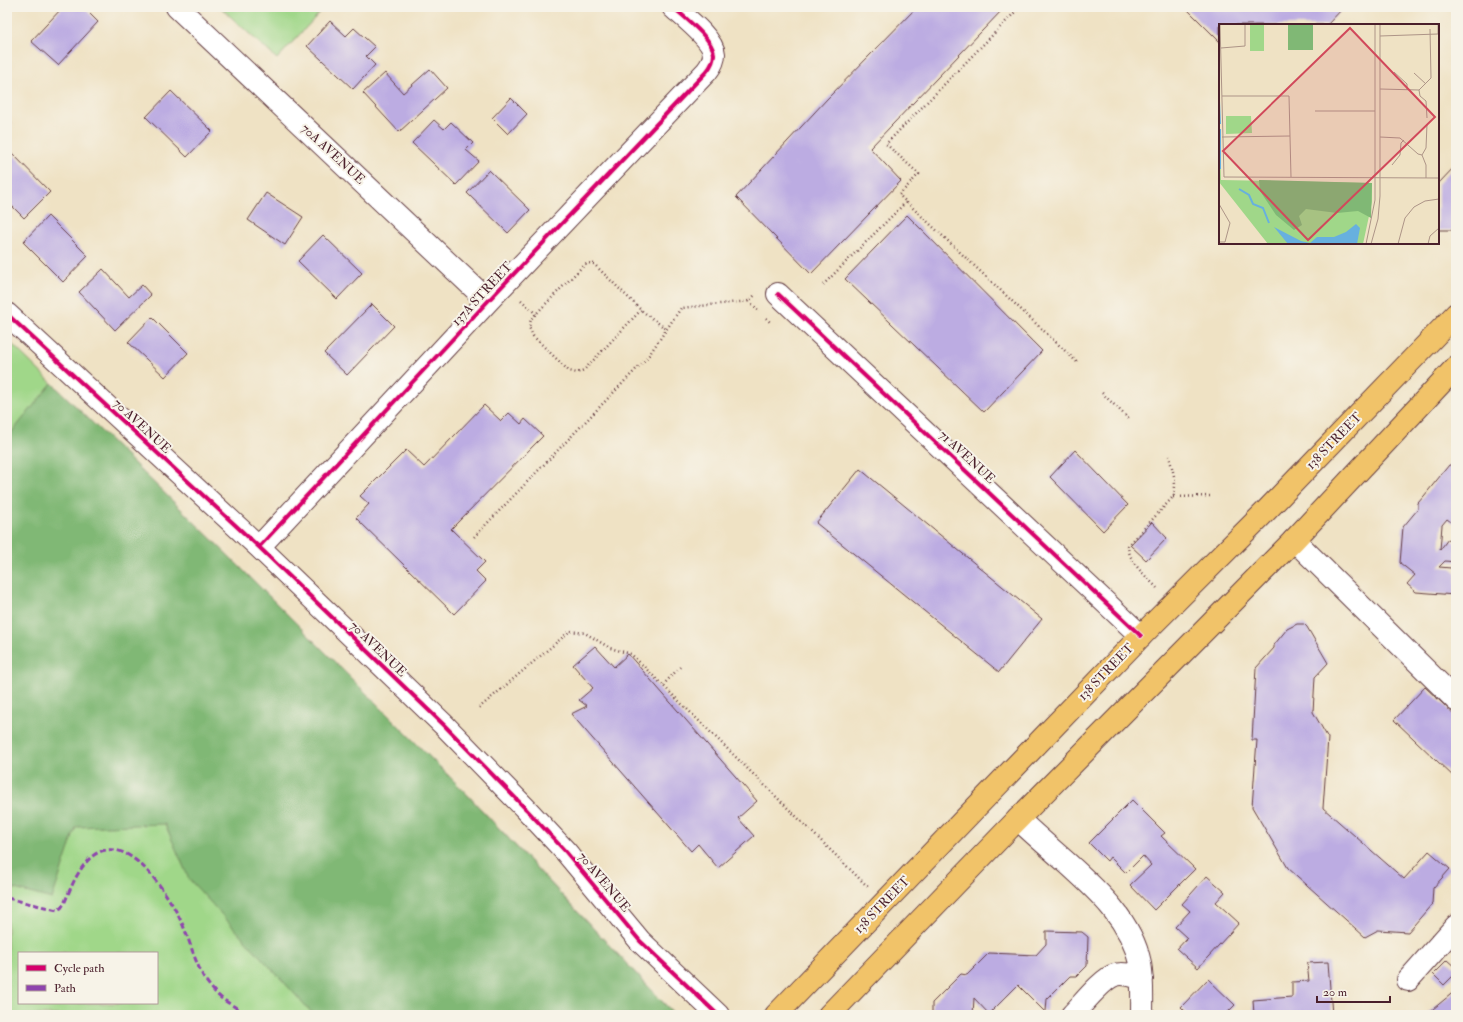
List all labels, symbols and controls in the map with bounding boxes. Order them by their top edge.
inset map [1219,24,1439,244]
street label: 70A AVENUE [298,120,368,188]
street label: 137A STREET [448,259,516,329]
street label: 70 AVENUE [110,395,174,457]
street label: 138 STREET [1303,409,1365,473]
street label: 71 AVENUE [935,427,999,487]
street label: 70 AVENUE [346,618,410,680]
street label: 138 STREET [1075,640,1137,704]
street label: 70 AVENUE [574,849,634,915]
street label: 138 STREET [851,873,913,937]
legend [18,952,158,1004]
text: Cycle path [54,961,105,976]
scale bar [1317,978,1390,1004]
text: Path [54,981,77,996]
text: 20 m [1323,985,1348,1000]

